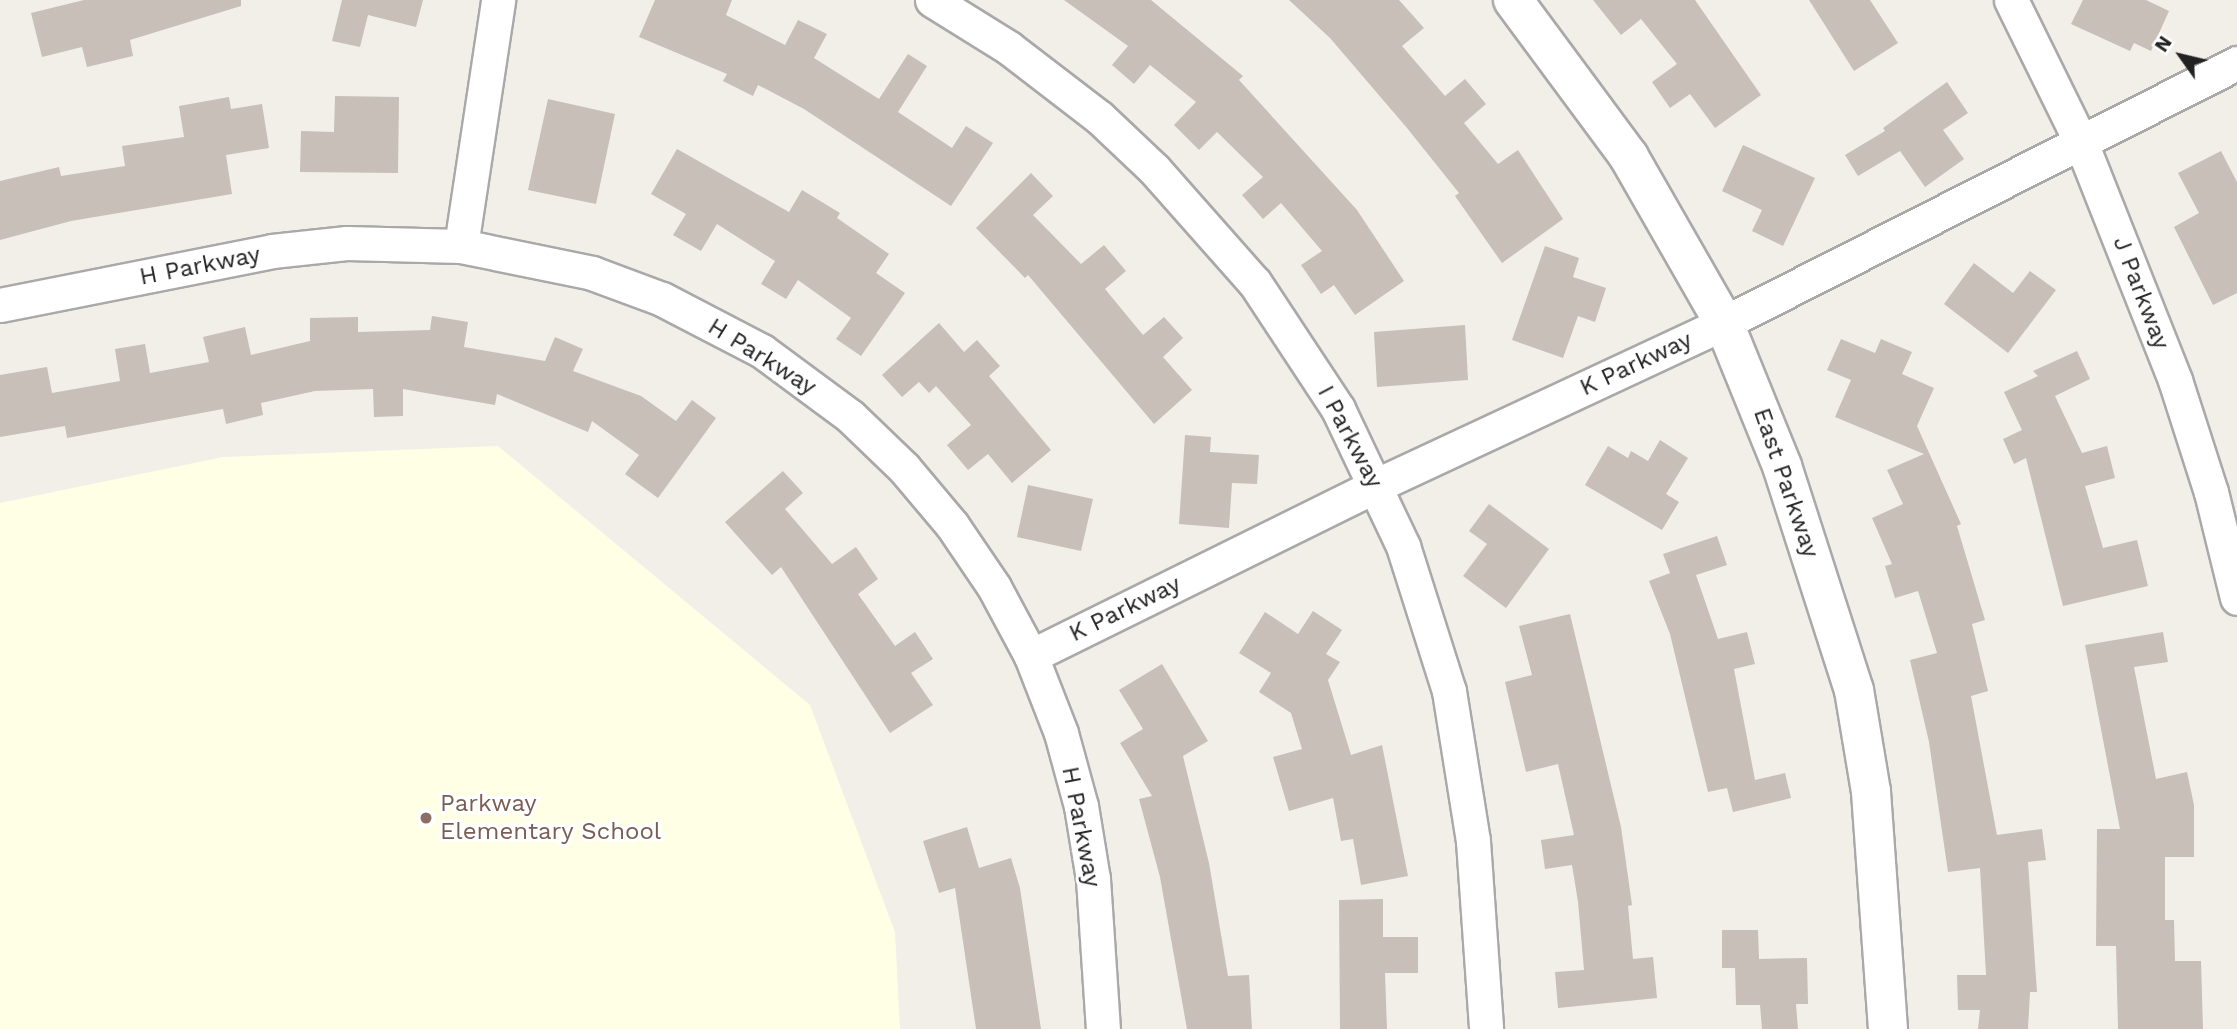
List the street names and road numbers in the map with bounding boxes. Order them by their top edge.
street label: J Parkway [2106,233,2176,353]
street label: H Parkway [137,240,263,292]
street label: H Parkway [702,312,822,402]
street label: K Parkway [1575,325,1697,403]
street label: I Parkway [1311,381,1389,493]
street label: East Parkway [1747,404,1825,562]
street label: K Parkway [1064,570,1186,648]
street label: H Parkway [1055,764,1107,890]

